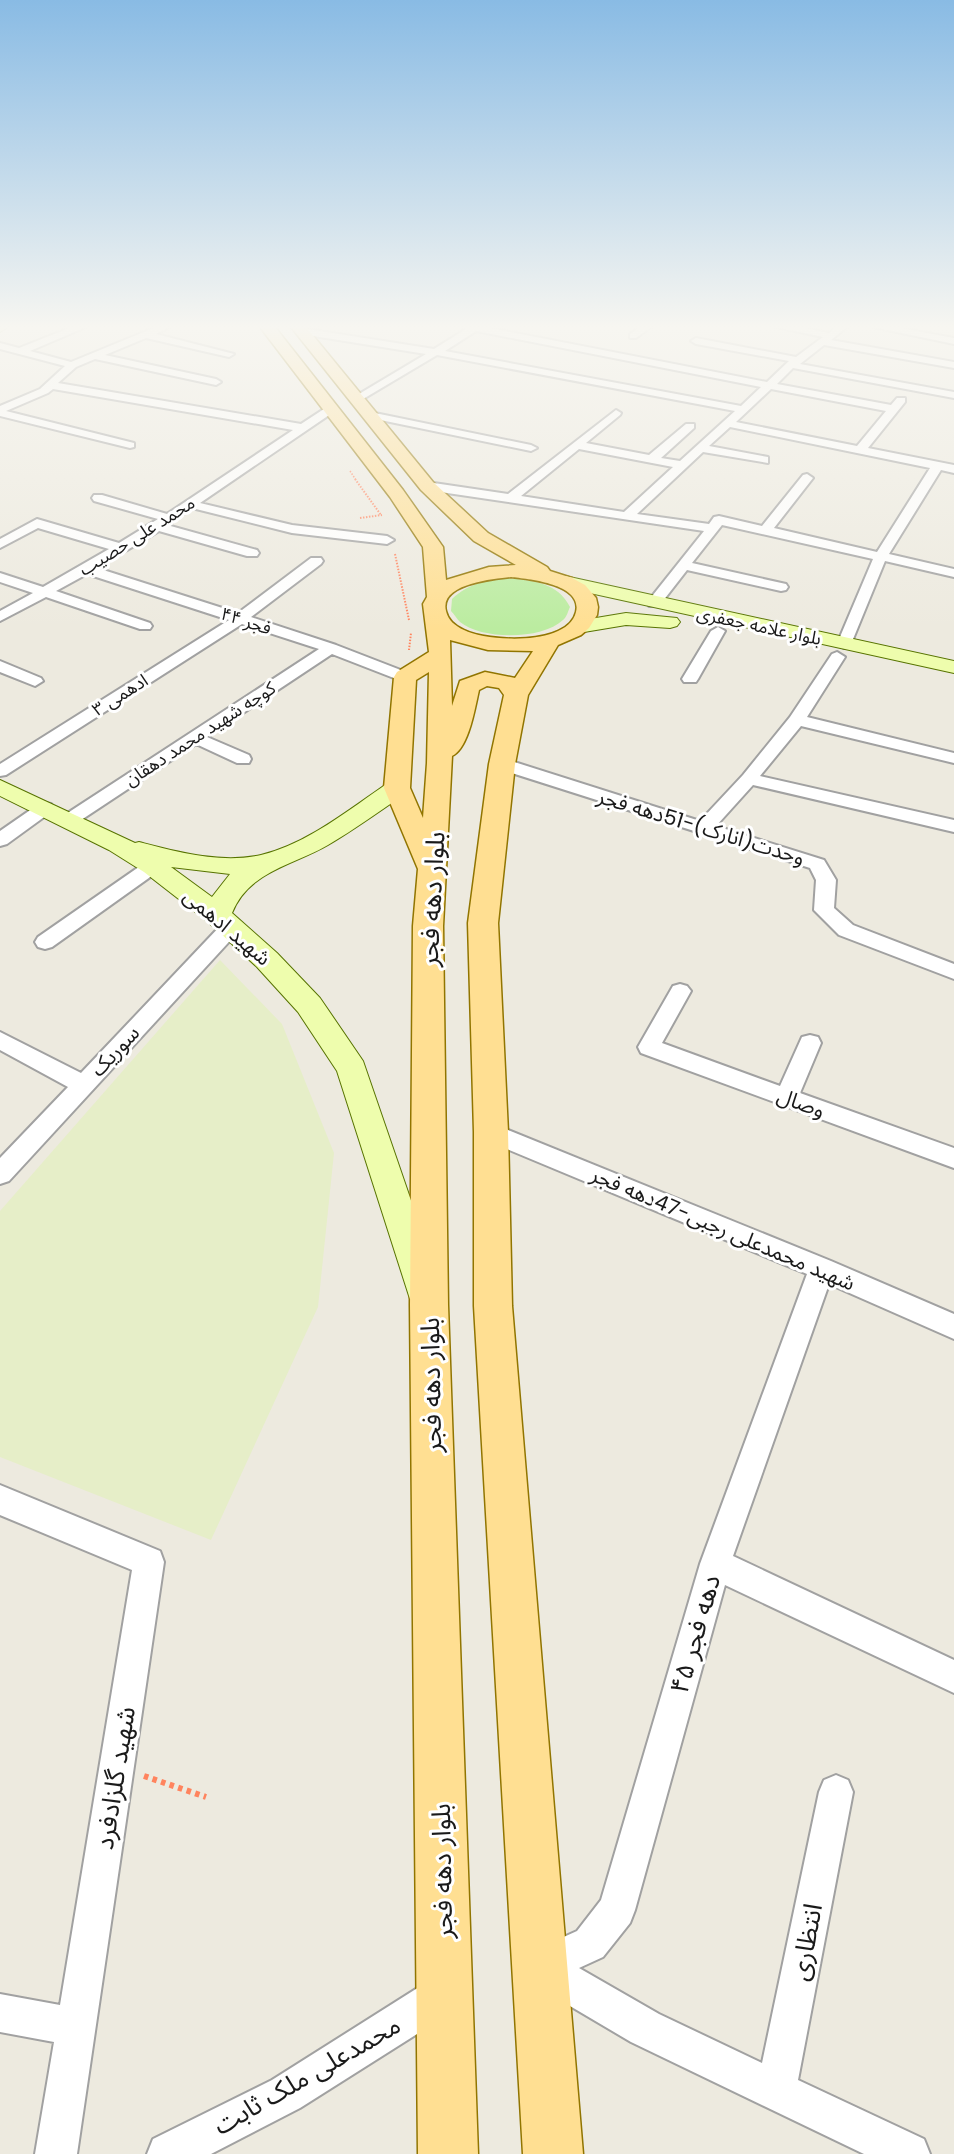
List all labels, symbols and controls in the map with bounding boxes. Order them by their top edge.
street label: محمد علی حصیب [74,490,199,581]
street label: بلوار علامه جعفری [694,600,824,651]
street label: فجر ۴۴ [218,601,275,640]
street label: ادهمی ۳ [87,668,153,722]
street label: کوچه شهید محمد دهقان [119,675,281,792]
street label: وحدت(انارک)-51دهه فجر [593,781,808,872]
street label: بلوار دهه فجر [410,831,454,968]
street label: شهید ادهمی [177,881,277,972]
street label: سوریک [83,1019,146,1083]
street label: وصال [773,1081,829,1125]
street label: شهید محمدعلی رجبی-47دهه فجر [586,1159,860,1297]
street label: بلوار دهه فجر [412,1317,450,1454]
street label: دهه فجر ۴۵ [661,1570,729,1698]
street label: شهید گلزادفرد [86,1704,144,1852]
street label: بلوار دهه فجر [423,1803,461,1940]
street label: انتظاری [781,1900,831,1984]
street label: محمدعلی ملک ثابت [207,2007,407,2143]

